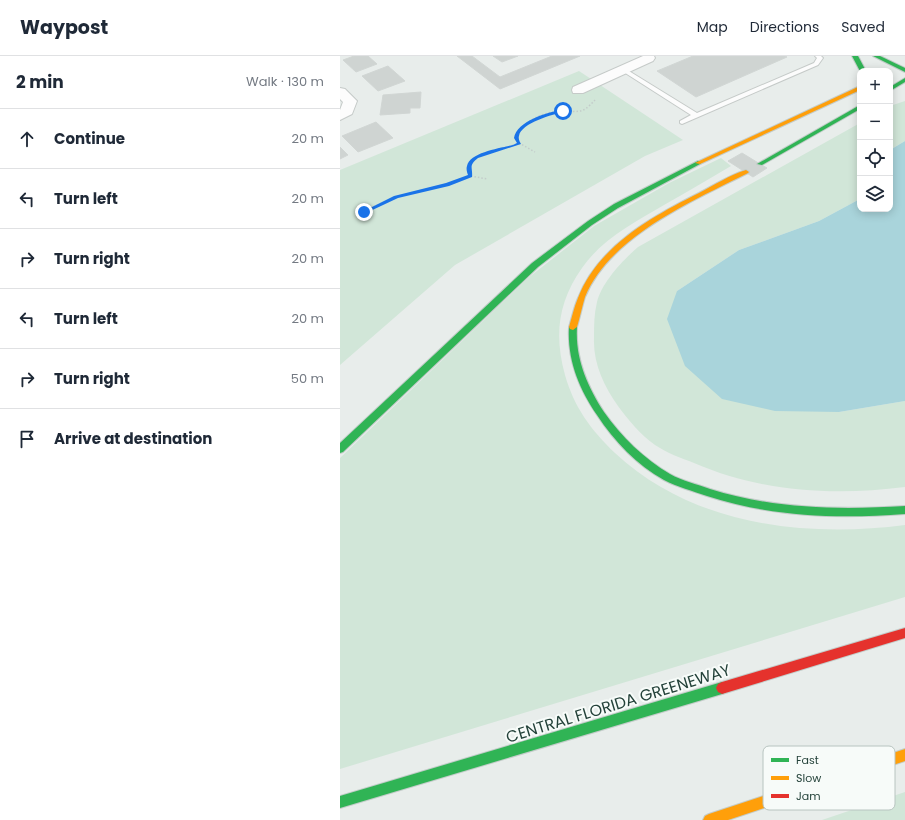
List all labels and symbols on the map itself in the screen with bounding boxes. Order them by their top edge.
route start [554,102,572,120]
route end [355,203,373,221]
street label: CENTRAL FLORIDA GREENEWAY [503,658,734,749]
legend [763,746,895,810]
text: Fast [796,752,819,768]
text: Slow [796,770,821,786]
text: Jam [796,788,821,804]

